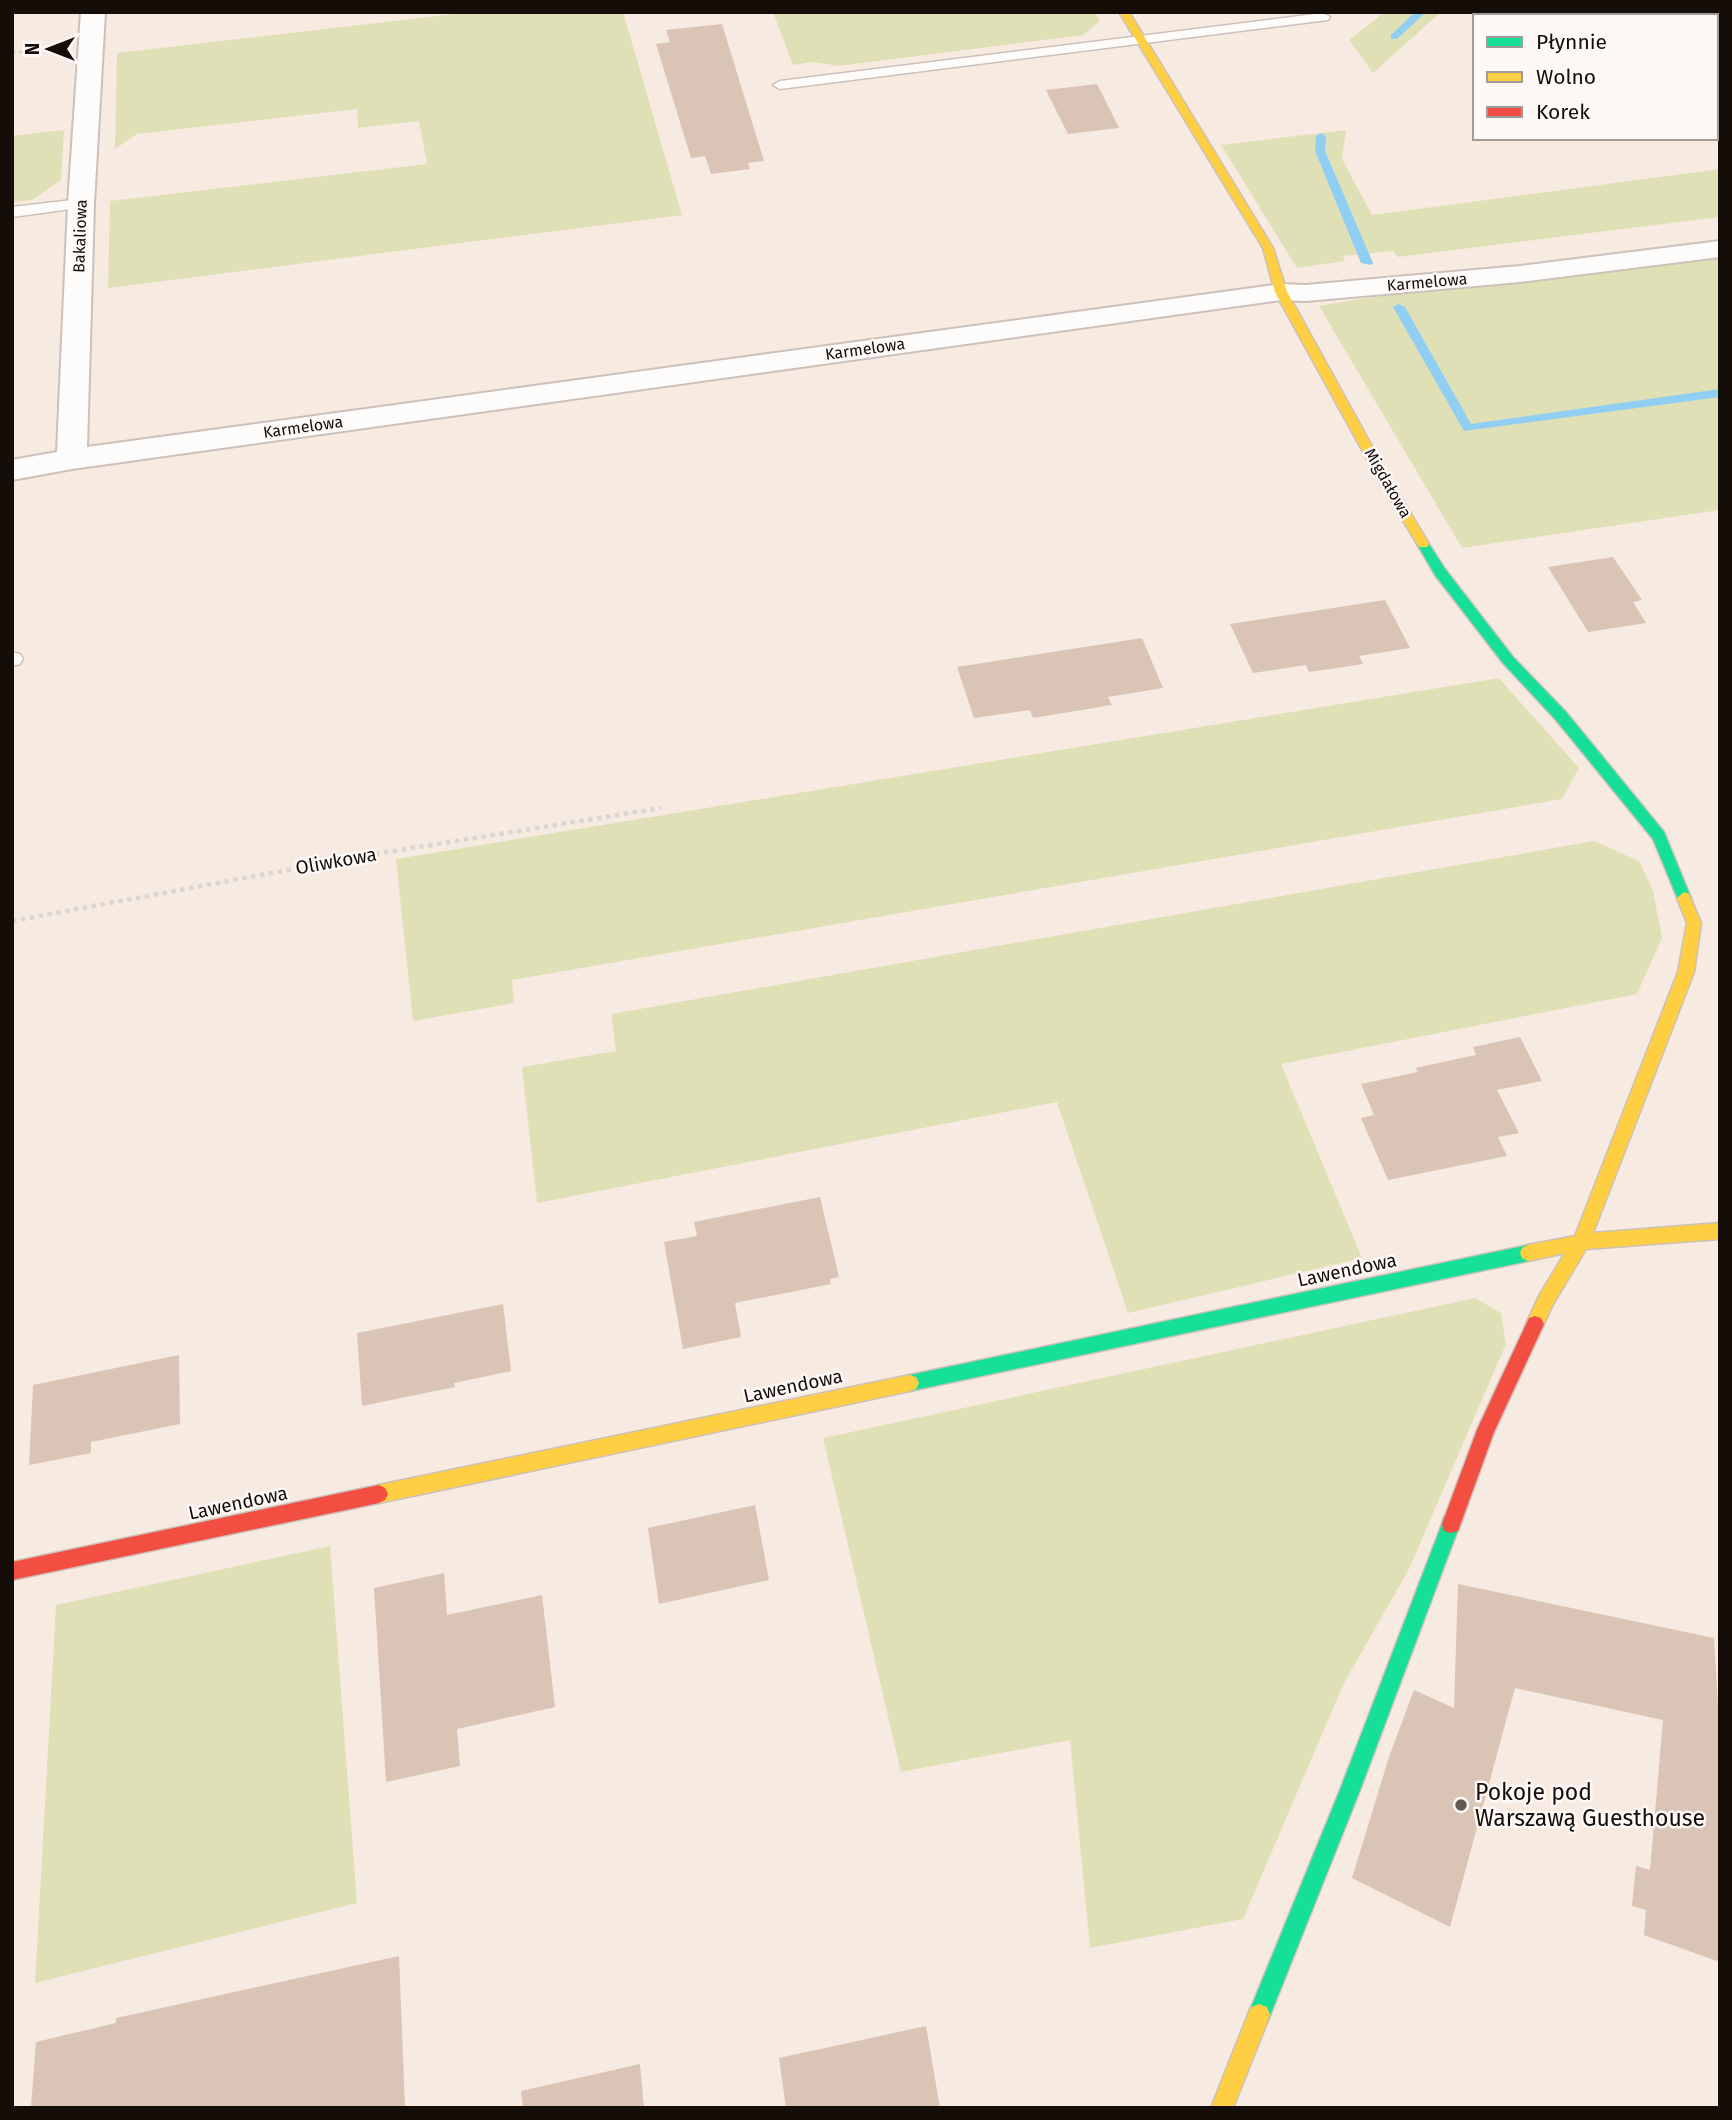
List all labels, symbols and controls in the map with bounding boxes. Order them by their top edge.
north arrow [14,14,84,84]
legend [1473,14,1718,140]
text: Płynnie [1536,29,1607,55]
text: N [21,43,44,55]
text: Wolno [1536,64,1596,90]
text: Korek [1536,99,1590,125]
street label: Bakaliowa [69,199,91,273]
street label: Karmelowa [1386,269,1468,295]
street label: Karmelowa [824,334,906,364]
street label: Karmelowa [262,412,344,442]
street label: Migdałowa [1360,445,1416,521]
street label: Oliwkowa [294,843,378,879]
street label: Lawendowa [1295,1248,1399,1292]
street label: Lawendowa [741,1364,845,1408]
street label: Lawendowa [186,1481,290,1525]
place label: Pokoje pod Warszawą Guesthouse [1475,1778,1705,1832]
marker: Pokoje pod Warszawą Guesthouse [1453,1797,1469,1813]

